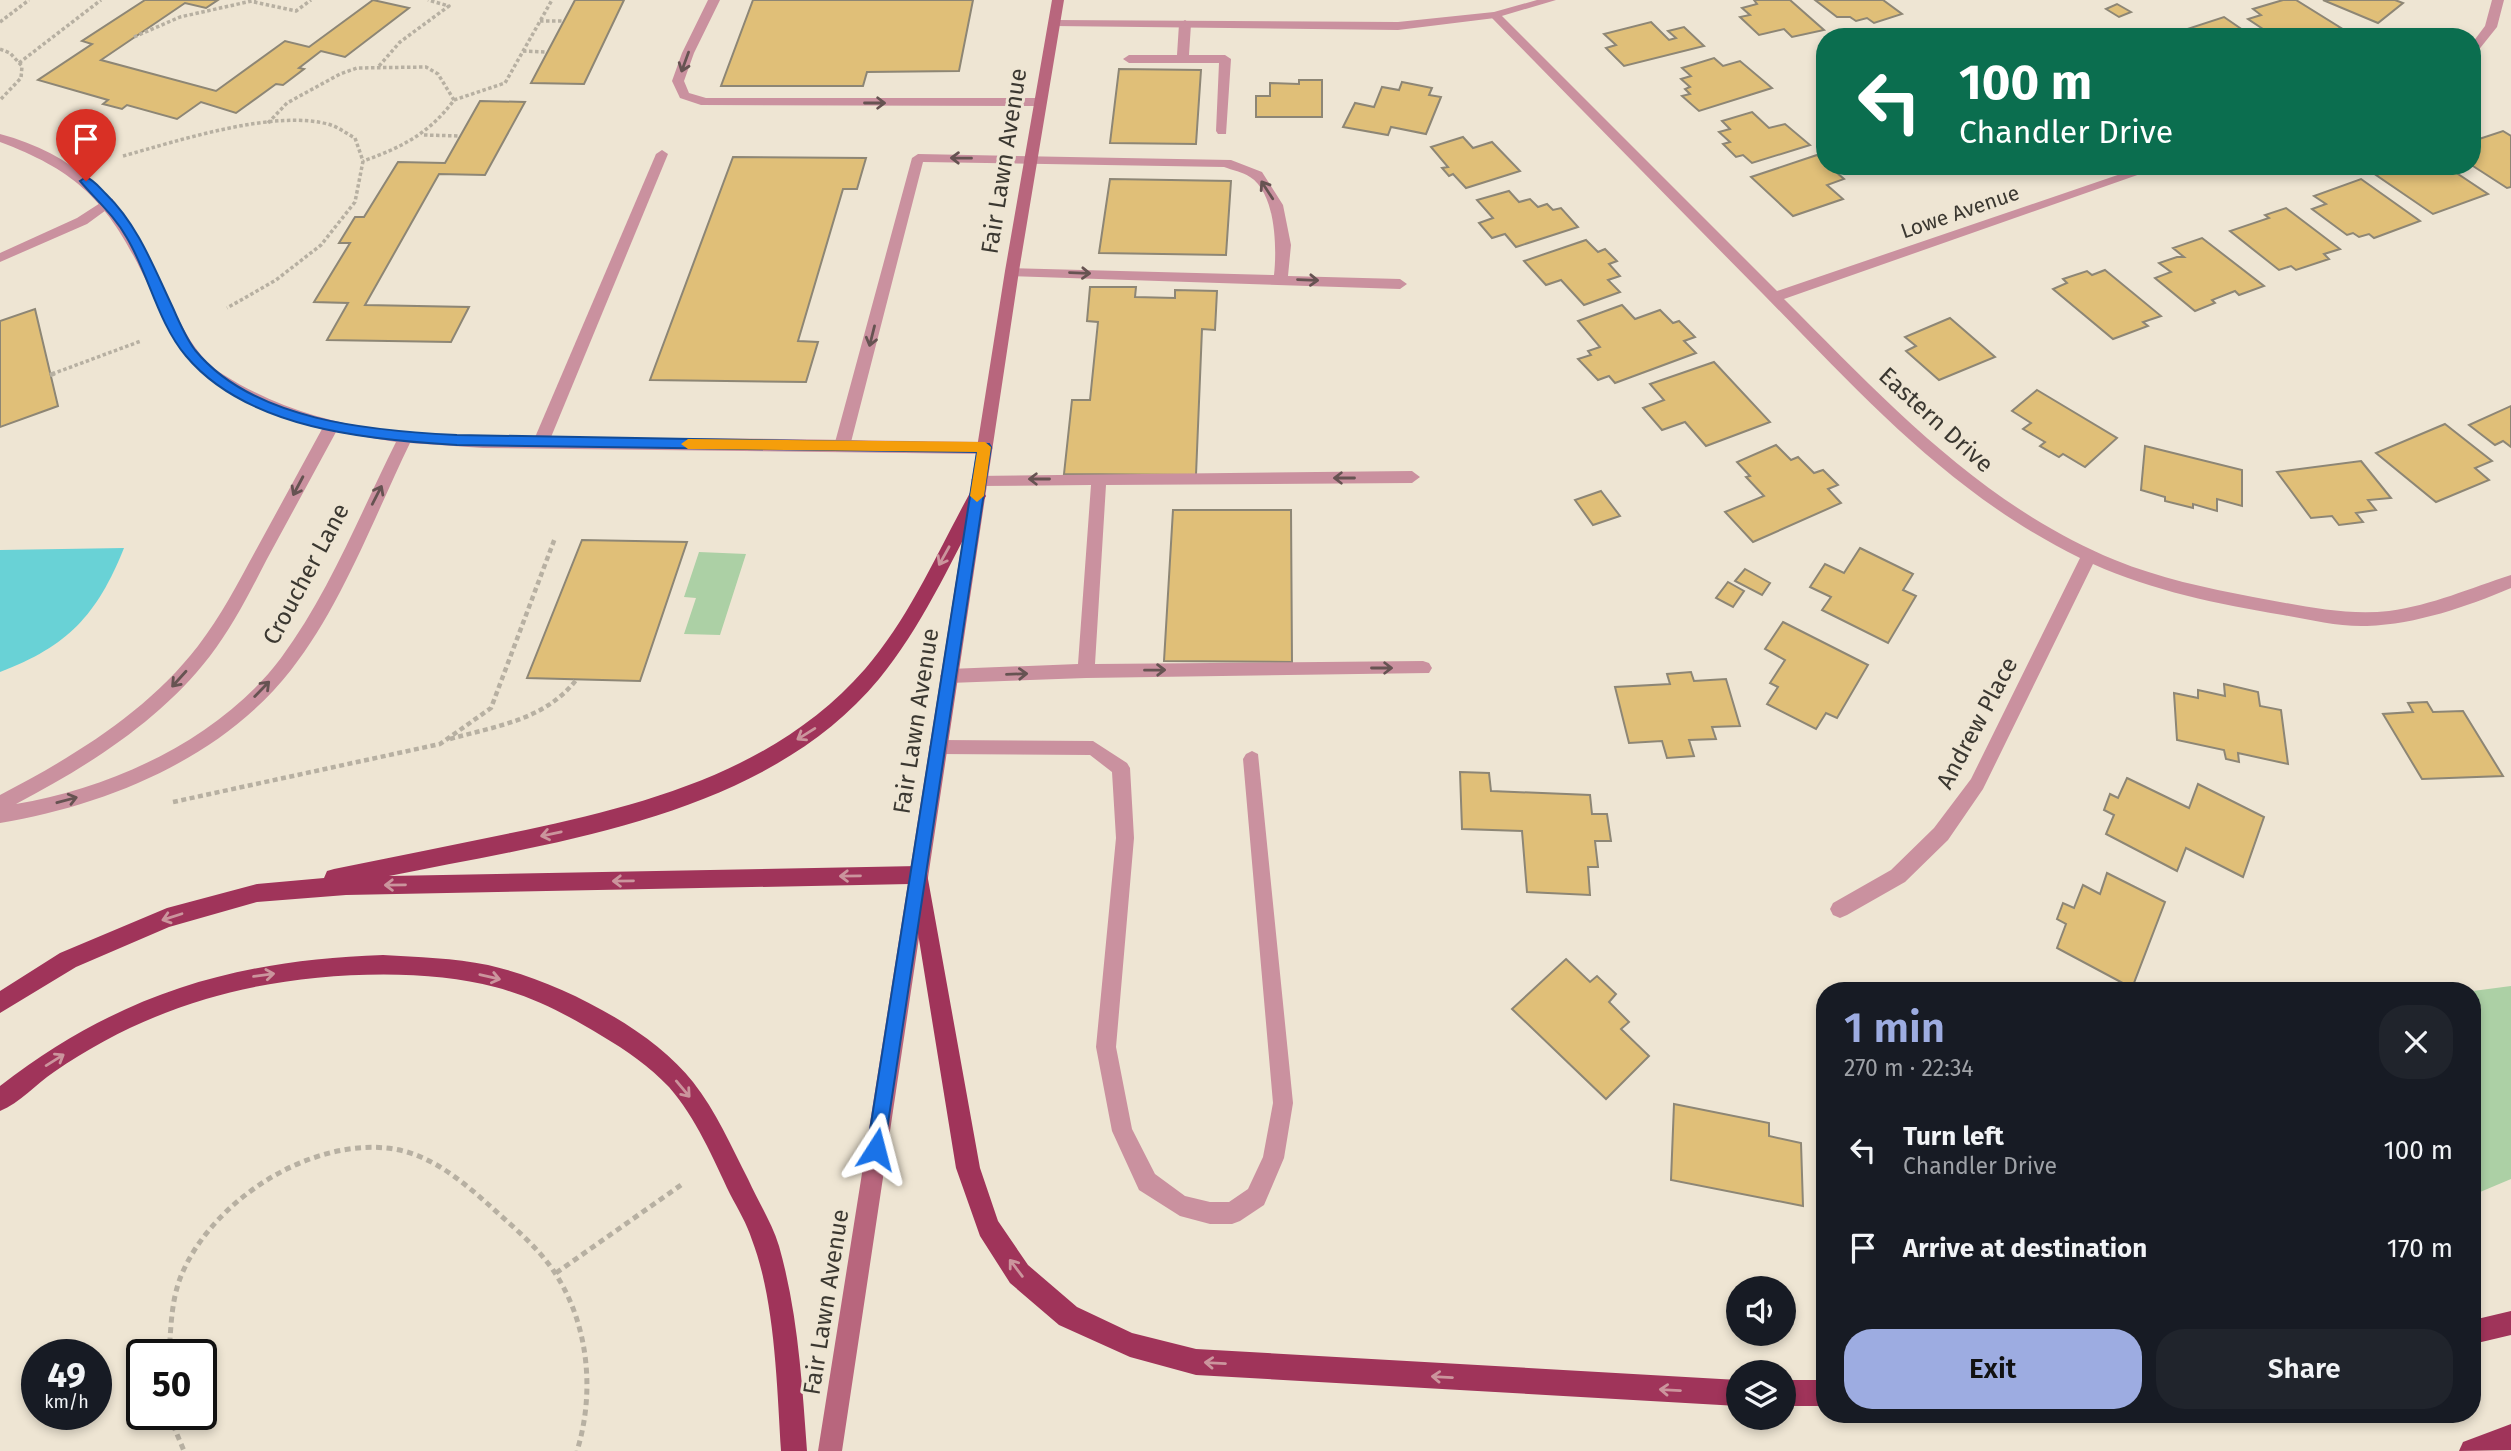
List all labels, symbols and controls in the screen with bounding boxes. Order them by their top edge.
one-way arrow [677,50,690,72]
text: 100 m [1959,53,2092,112]
icon: left [1844,56,1935,147]
street label: Fair Lawn Avenue [975,66,1033,256]
one-way arrow [863,96,886,110]
pin [56,109,116,181]
text: Chandler Drive [1959,113,2173,151]
icon: arrive [67,120,105,158]
one-way arrow [950,152,973,165]
one-way arrow [1259,180,1273,200]
street label: Lowe Avenue [1897,180,2023,244]
one-way arrow [1068,267,1091,280]
one-way arrow [1296,273,1319,286]
one-way arrow [865,324,878,347]
street label: Eastern Drive [1873,361,1999,479]
one-way arrow [1333,471,1356,485]
one-way arrow [1028,473,1051,486]
one-way arrow [291,476,305,496]
one-way arrow [370,485,384,506]
street label: Croucher Lane [257,499,355,649]
one-way arrow [937,545,950,566]
street label: Fair Lawn Avenue [887,626,945,816]
street label: Andrew Place [1931,652,2023,794]
one-way arrow [1370,661,1393,675]
one-way arrow [1143,663,1166,677]
one-way arrow [1005,667,1028,680]
one-way arrow [171,670,187,688]
one-way arrow [253,681,270,698]
one-way arrow [796,727,816,741]
one-way arrow [55,793,77,806]
one-way arrow [540,827,563,841]
one-way arrow [839,869,862,883]
one-way arrow [612,874,635,887]
one-way arrow [384,879,407,892]
one-way arrow [161,912,183,924]
one-way arrow [252,968,275,981]
one-way arrow [478,970,501,984]
text: 1 min [1844,1003,1945,1053]
button: close [2379,1005,2453,1079]
one-way arrow [45,1053,65,1067]
text: 270 m · 22:34 [1844,1054,1974,1082]
one-way arrow [675,1080,691,1098]
position arrow [839,1112,913,1186]
text: Turn left [1903,1121,2004,1152]
icon: left [1844,1131,1882,1169]
text: 100 m [2384,1135,2453,1166]
text: Chandler Drive [1903,1152,2057,1180]
street label: Fair Lawn Avenue [797,1207,855,1397]
icon: arrive [1844,1229,1882,1267]
text: Arrive at destination [1903,1233,2147,1264]
text: 170 m [2387,1233,2453,1264]
one-way arrow [1009,1258,1024,1277]
map controls [1726,1276,1796,1430]
button: sound [1726,1276,1796,1346]
button: Exit [1844,1329,2142,1409]
button: Share [2156,1329,2453,1409]
speed limit sign: 50 [126,1339,217,1430]
text: 49 [47,1354,86,1396]
one-way arrow [1204,1357,1227,1370]
button: layers [1726,1360,1796,1430]
one-way arrow [1431,1371,1454,1384]
one-way arrow [1659,1383,1681,1396]
text: km/h [44,1391,89,1413]

